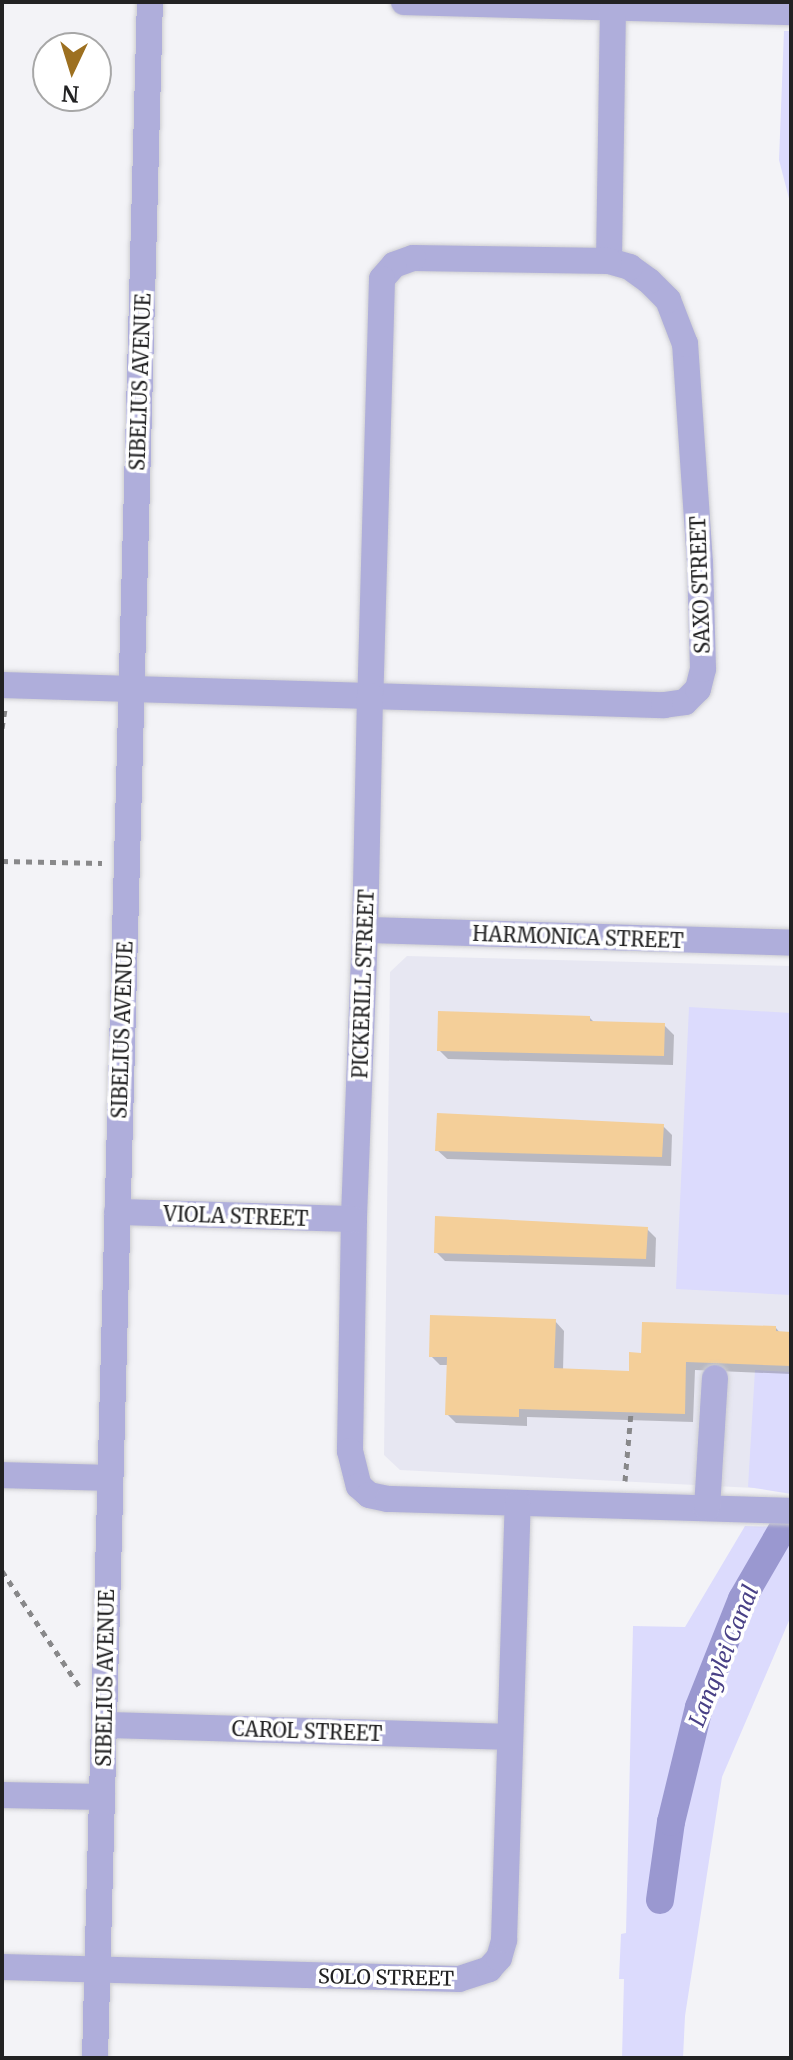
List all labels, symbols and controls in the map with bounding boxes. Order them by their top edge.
north arrow [32,32,112,112]
text: N [61,79,80,109]
street label: SIBELIUS AVENUE [125,293,155,471]
street label: SAXO STREET [686,516,714,654]
street label: PICKERILL STREET [348,889,378,1079]
street label: HARMONICA STREET [472,921,684,953]
street label: SIBELIUS AVENUE [107,941,137,1119]
street label: VIOLA STREET [163,1201,309,1231]
water label: Langvlei Canal [684,1581,764,1731]
street label: SIBELIUS AVENUE [91,1589,119,1767]
street label: CAROL STREET [231,1716,383,1746]
street label: SOLO STREET [318,1964,454,1990]

